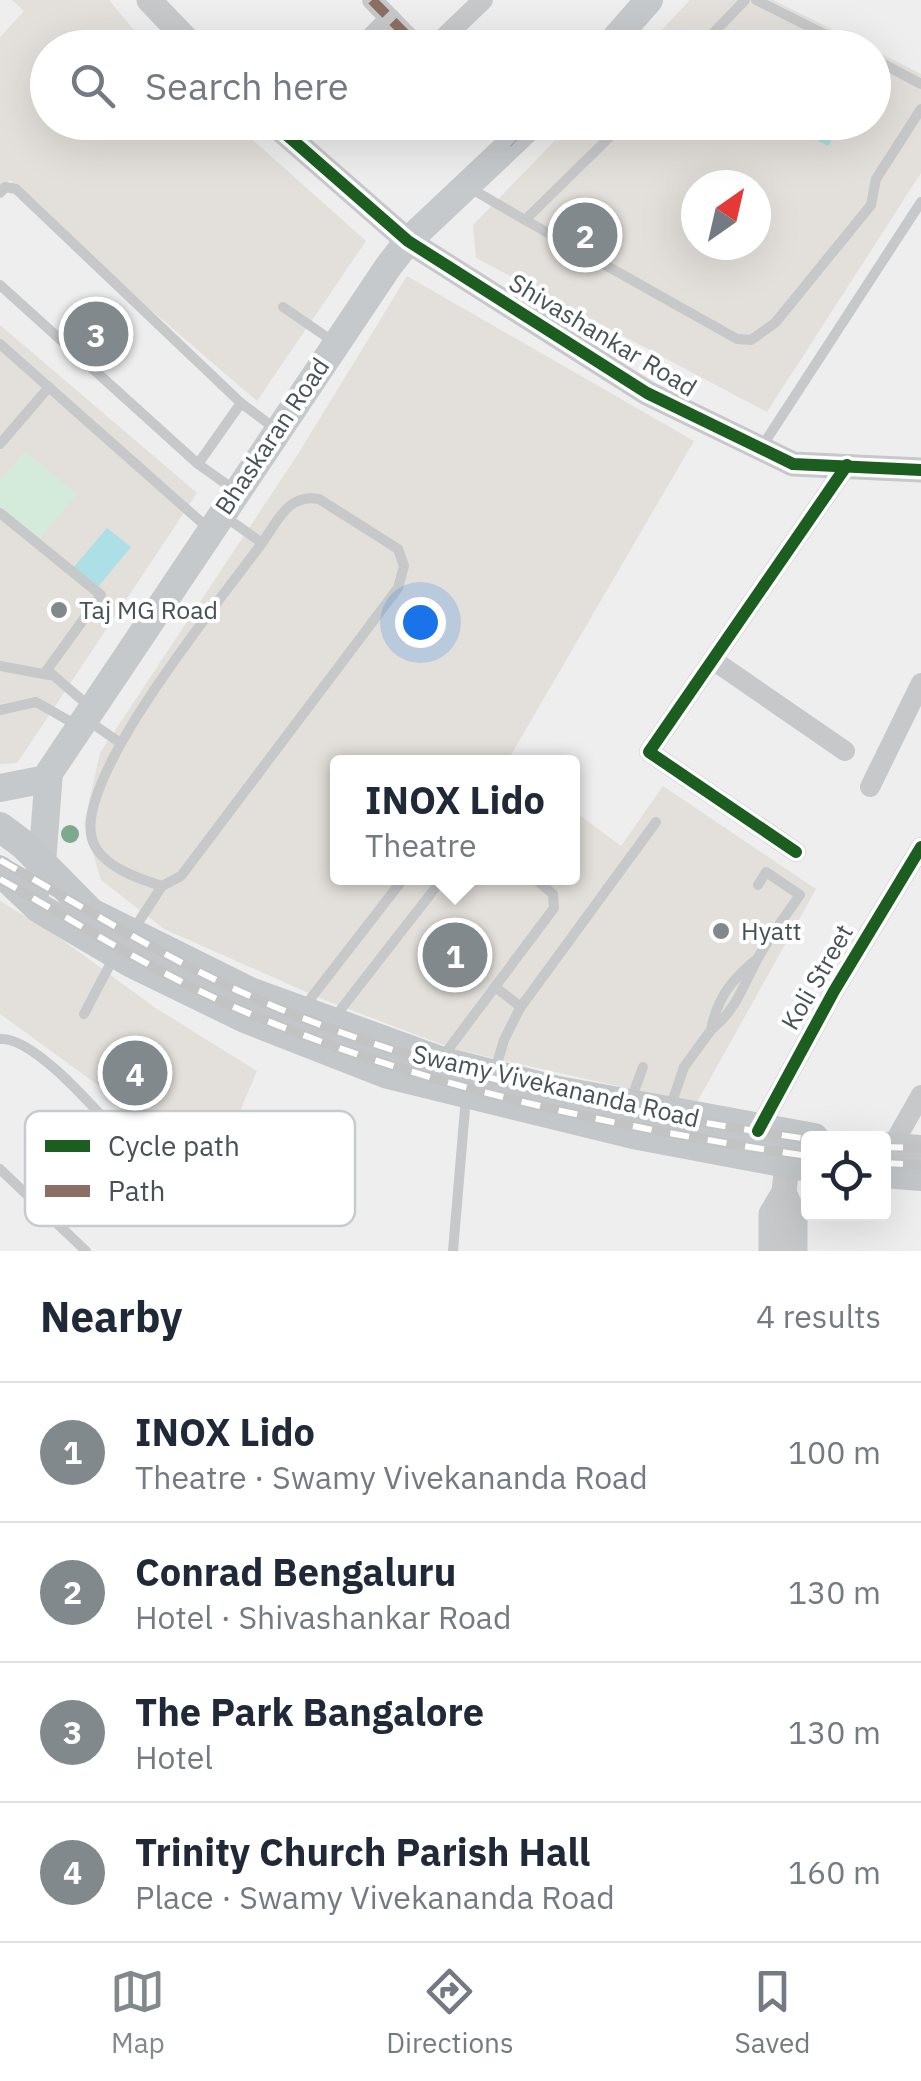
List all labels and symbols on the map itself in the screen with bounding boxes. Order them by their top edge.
north arrow [681,170,771,260]
pin: 2 [552,198,618,272]
street label: Shivashankar Road [503,266,703,404]
pin: 3 [64,296,128,372]
street label: Bhaskaran Road [207,351,336,521]
place label: Taj MG Road [79,593,218,626]
your location [395,597,446,648]
marker: Taj MG Road [48,599,70,621]
place label: Hyatt [741,914,801,947]
pin: 1 [422,918,488,992]
street label: Koli Street [773,918,860,1036]
marker: Hyatt [710,920,732,942]
pin: 4 [102,1036,168,1110]
street label: Swamy Vivekananda Road [409,1036,703,1135]
legend [25,1111,355,1226]
text: Cycle path [108,1127,240,1164]
text: Path [108,1172,165,1209]

